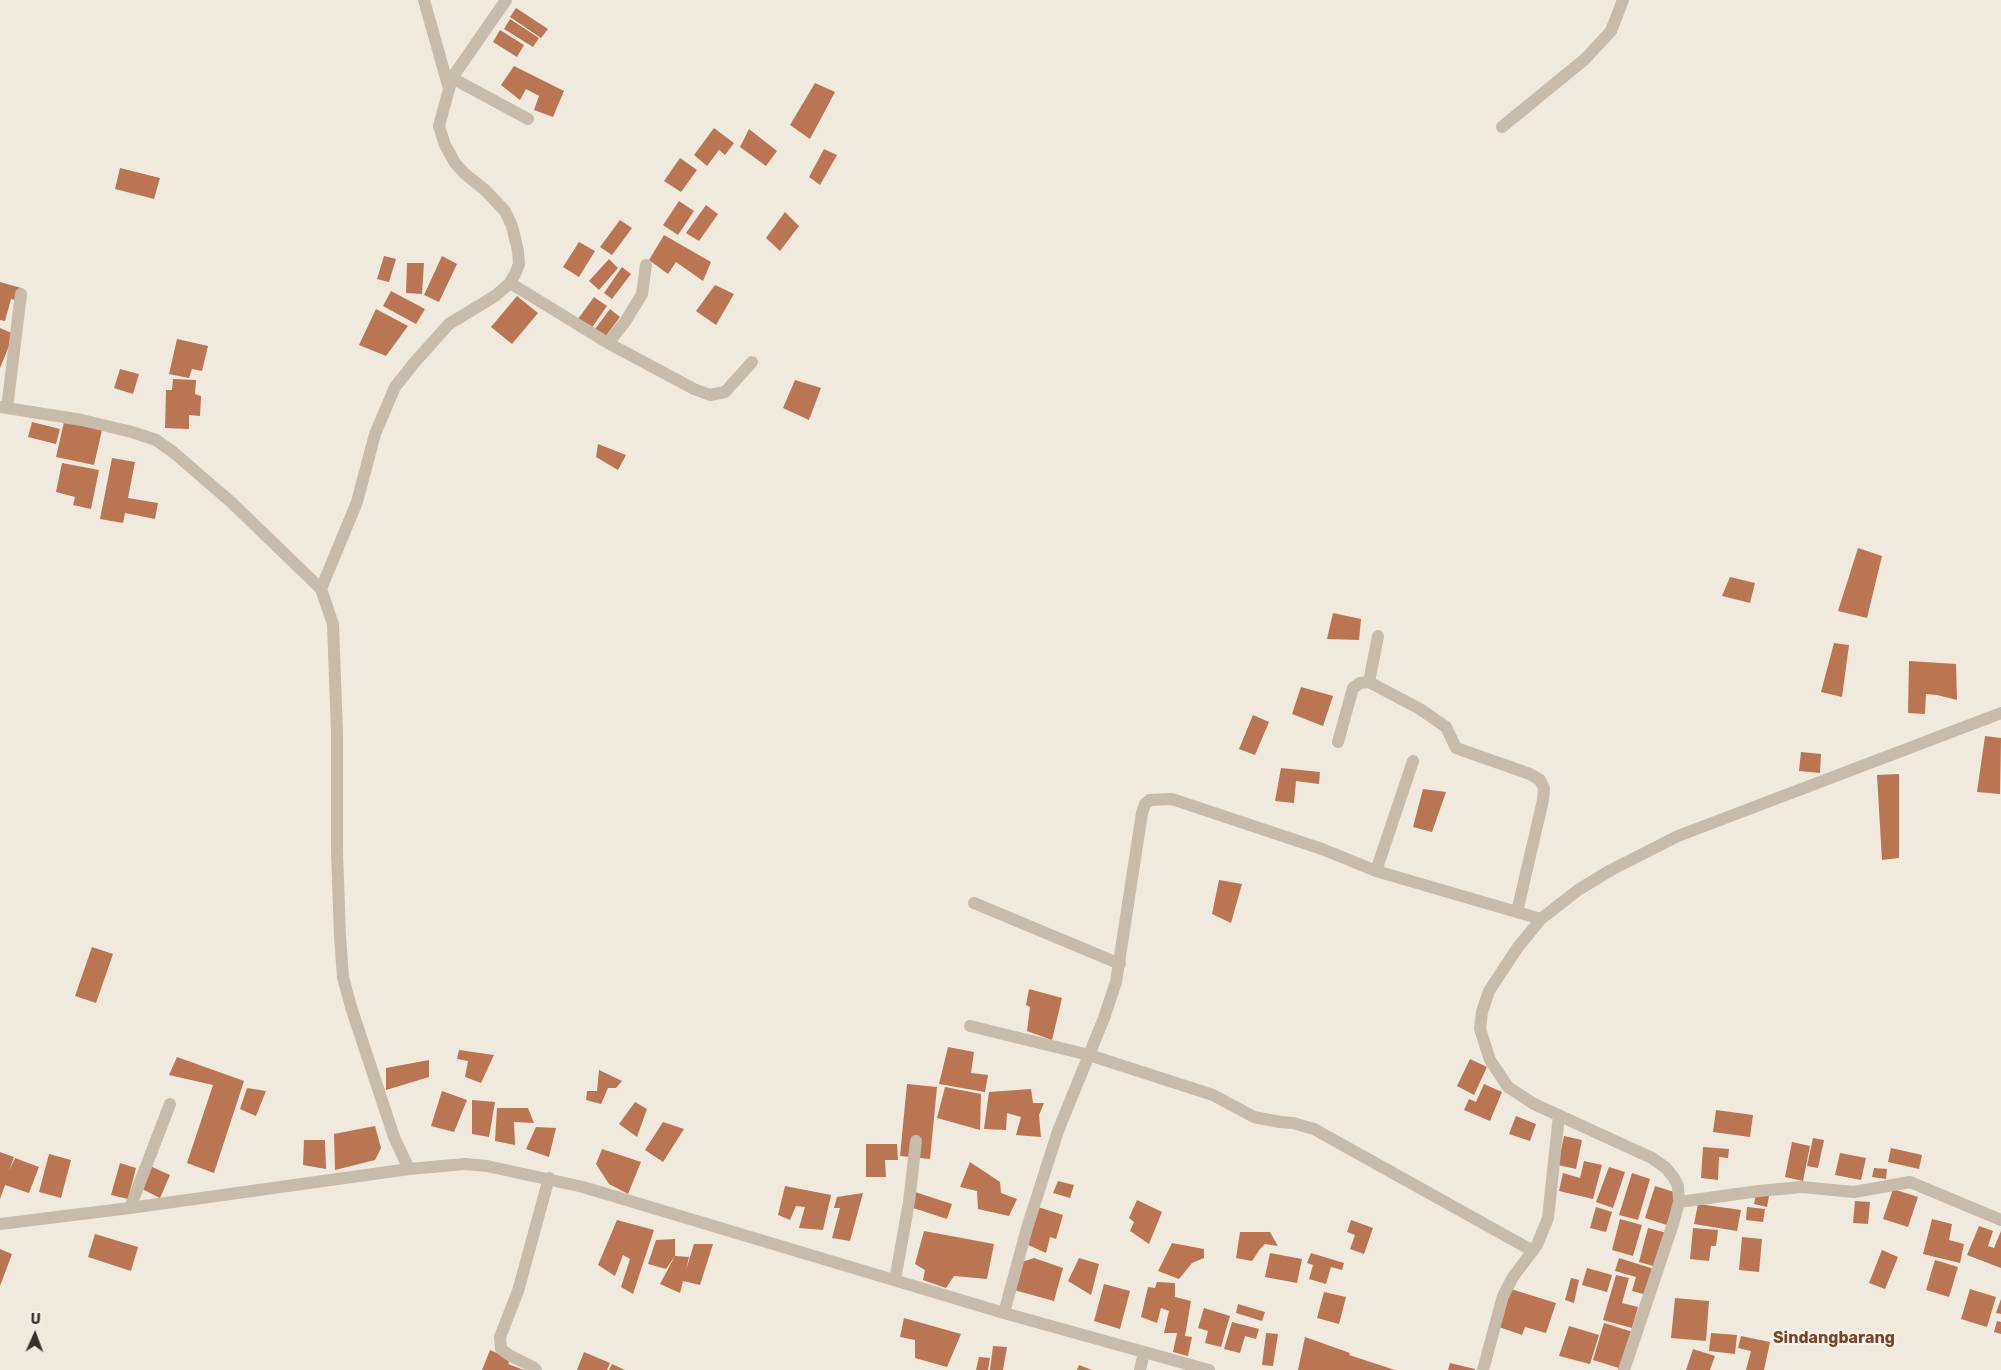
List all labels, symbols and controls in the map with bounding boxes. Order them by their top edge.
north arrow [10,1310,60,1360]
text: U [30,1311,41,1328]
district label: Sindangbarang [1773,1328,1895,1348]

